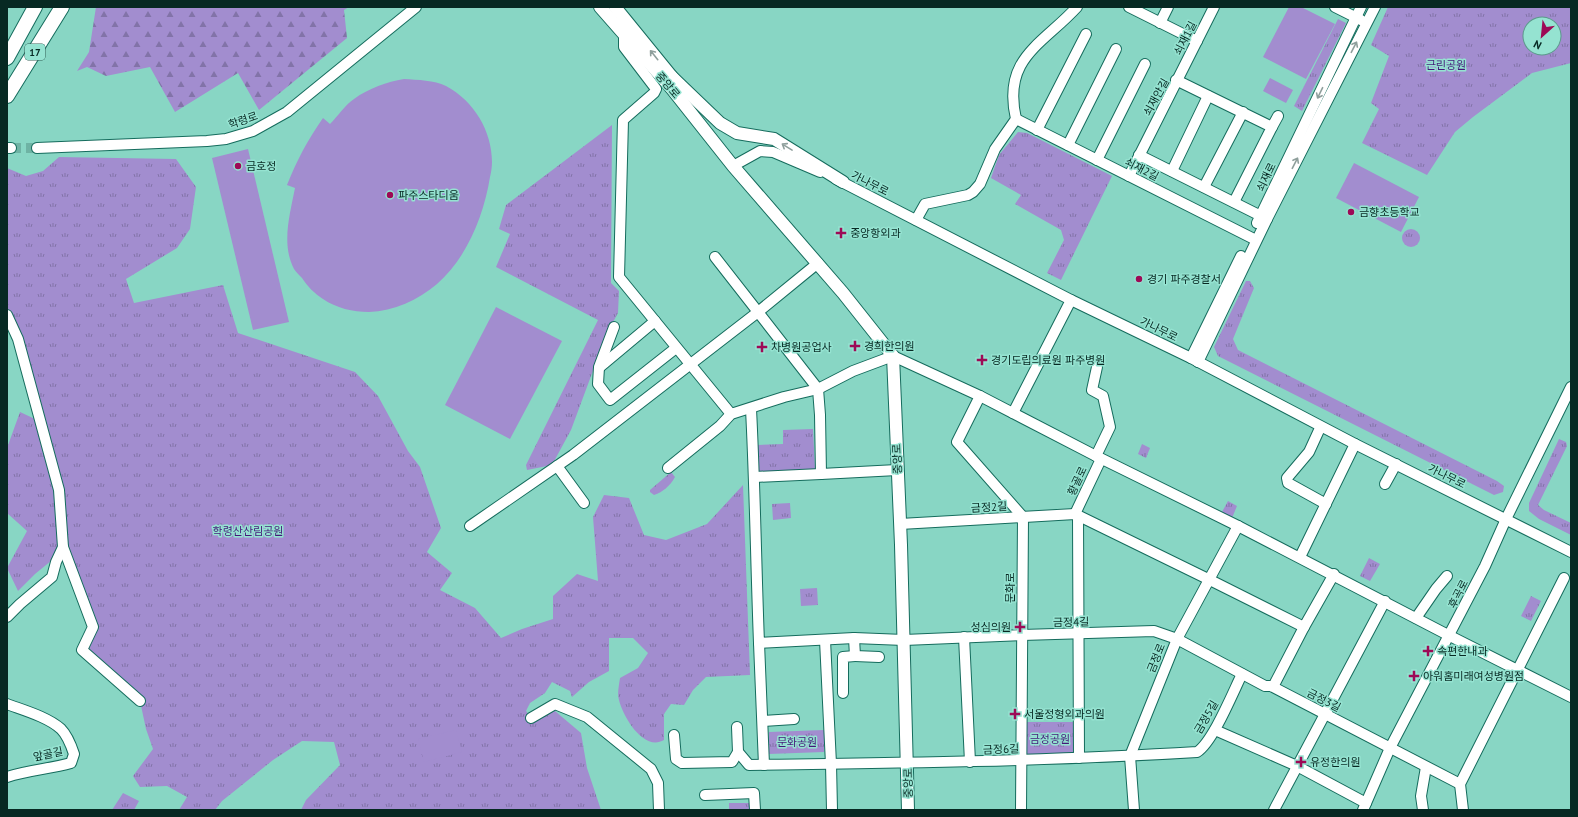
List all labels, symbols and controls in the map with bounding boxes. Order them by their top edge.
north arrow [1522,16,1562,56]
street label: 쇠재1길 [1171,19,1199,57]
text: N [1531,37,1544,53]
one-way arrow [1351,42,1359,54]
road number: 17 [25,44,45,60]
one-way arrow [650,50,659,61]
park label: 근린공원 [1426,58,1466,72]
street label: 중앙로 [653,69,683,101]
street label: 쇠재안길 [1140,76,1172,118]
one-way arrow [1316,86,1323,98]
street label: 학령로 [226,108,260,132]
one-way arrow [781,142,793,150]
street label: 쇠재2길 [1123,155,1161,183]
one-way arrow [1292,157,1299,169]
place label: 금호정 [246,159,276,173]
street label: 쇠재로 [1253,160,1279,194]
marker: 금호정 [233,161,243,171]
street label: 가나무로 [849,168,891,198]
place label: 파주스타디움 [398,188,459,202]
marker: 파주스타디움 [385,190,395,200]
place label: 금향초등학교 [1359,205,1420,219]
marker: 금향초등학교 [1346,207,1356,217]
place label: 중앙항외과 [850,226,901,240]
marker: 중앙항외과 [835,227,847,239]
place label: 경기 파주경찰서 [1147,272,1221,286]
marker: 경기 파주경찰서 [1134,274,1144,284]
street label: 가나무로 [1138,314,1180,344]
place label: 경희한의원 [864,339,915,353]
place label: 차병원공업사 [771,340,832,354]
marker: 경희한의원 [849,340,861,352]
marker: 차병원공업사 [756,341,768,353]
place label: 경기도립의료원 파주병원 [991,353,1105,367]
marker: 경기도립의료원 파주병원 [976,354,988,366]
street label: 중앙로 [889,444,905,474]
street label: 가나무로 [1426,461,1468,491]
street label: 황골로 [1064,464,1090,498]
street label: 금정2길 [970,499,1008,515]
park label: 학령산산림공원 [213,524,283,538]
street label: 문화로 [1003,573,1017,603]
street label: 후곡로 [1445,577,1471,611]
street label: 금정4길 [1053,615,1089,629]
place label: 성심의원 [971,620,1011,634]
marker: 성심의원 [1014,621,1026,633]
street label: 금정로 [1144,641,1168,675]
place label: 속편한내과 [1437,644,1488,658]
marker: 속편한내과 [1422,645,1434,657]
place label: 아워홈미래여성병원점 [1423,669,1524,683]
marker: 아워홈미래여성병원점 [1408,670,1420,682]
street label: 금정3길 [1305,686,1343,714]
street label: 금정5길 [1191,698,1221,736]
place label: 서울정형외과의원 [1024,707,1105,721]
marker: 서울정형외과의원 [1009,708,1021,720]
park label: 금정공원 [1030,732,1070,746]
park label: 문화공원 [777,735,817,749]
street label: 금정6길 [983,741,1019,757]
street label: 앞골길 [32,744,64,764]
place label: 유정한의원 [1310,755,1361,769]
marker: 유정한의원 [1295,756,1307,768]
street label: 중앙로 [901,768,915,798]

